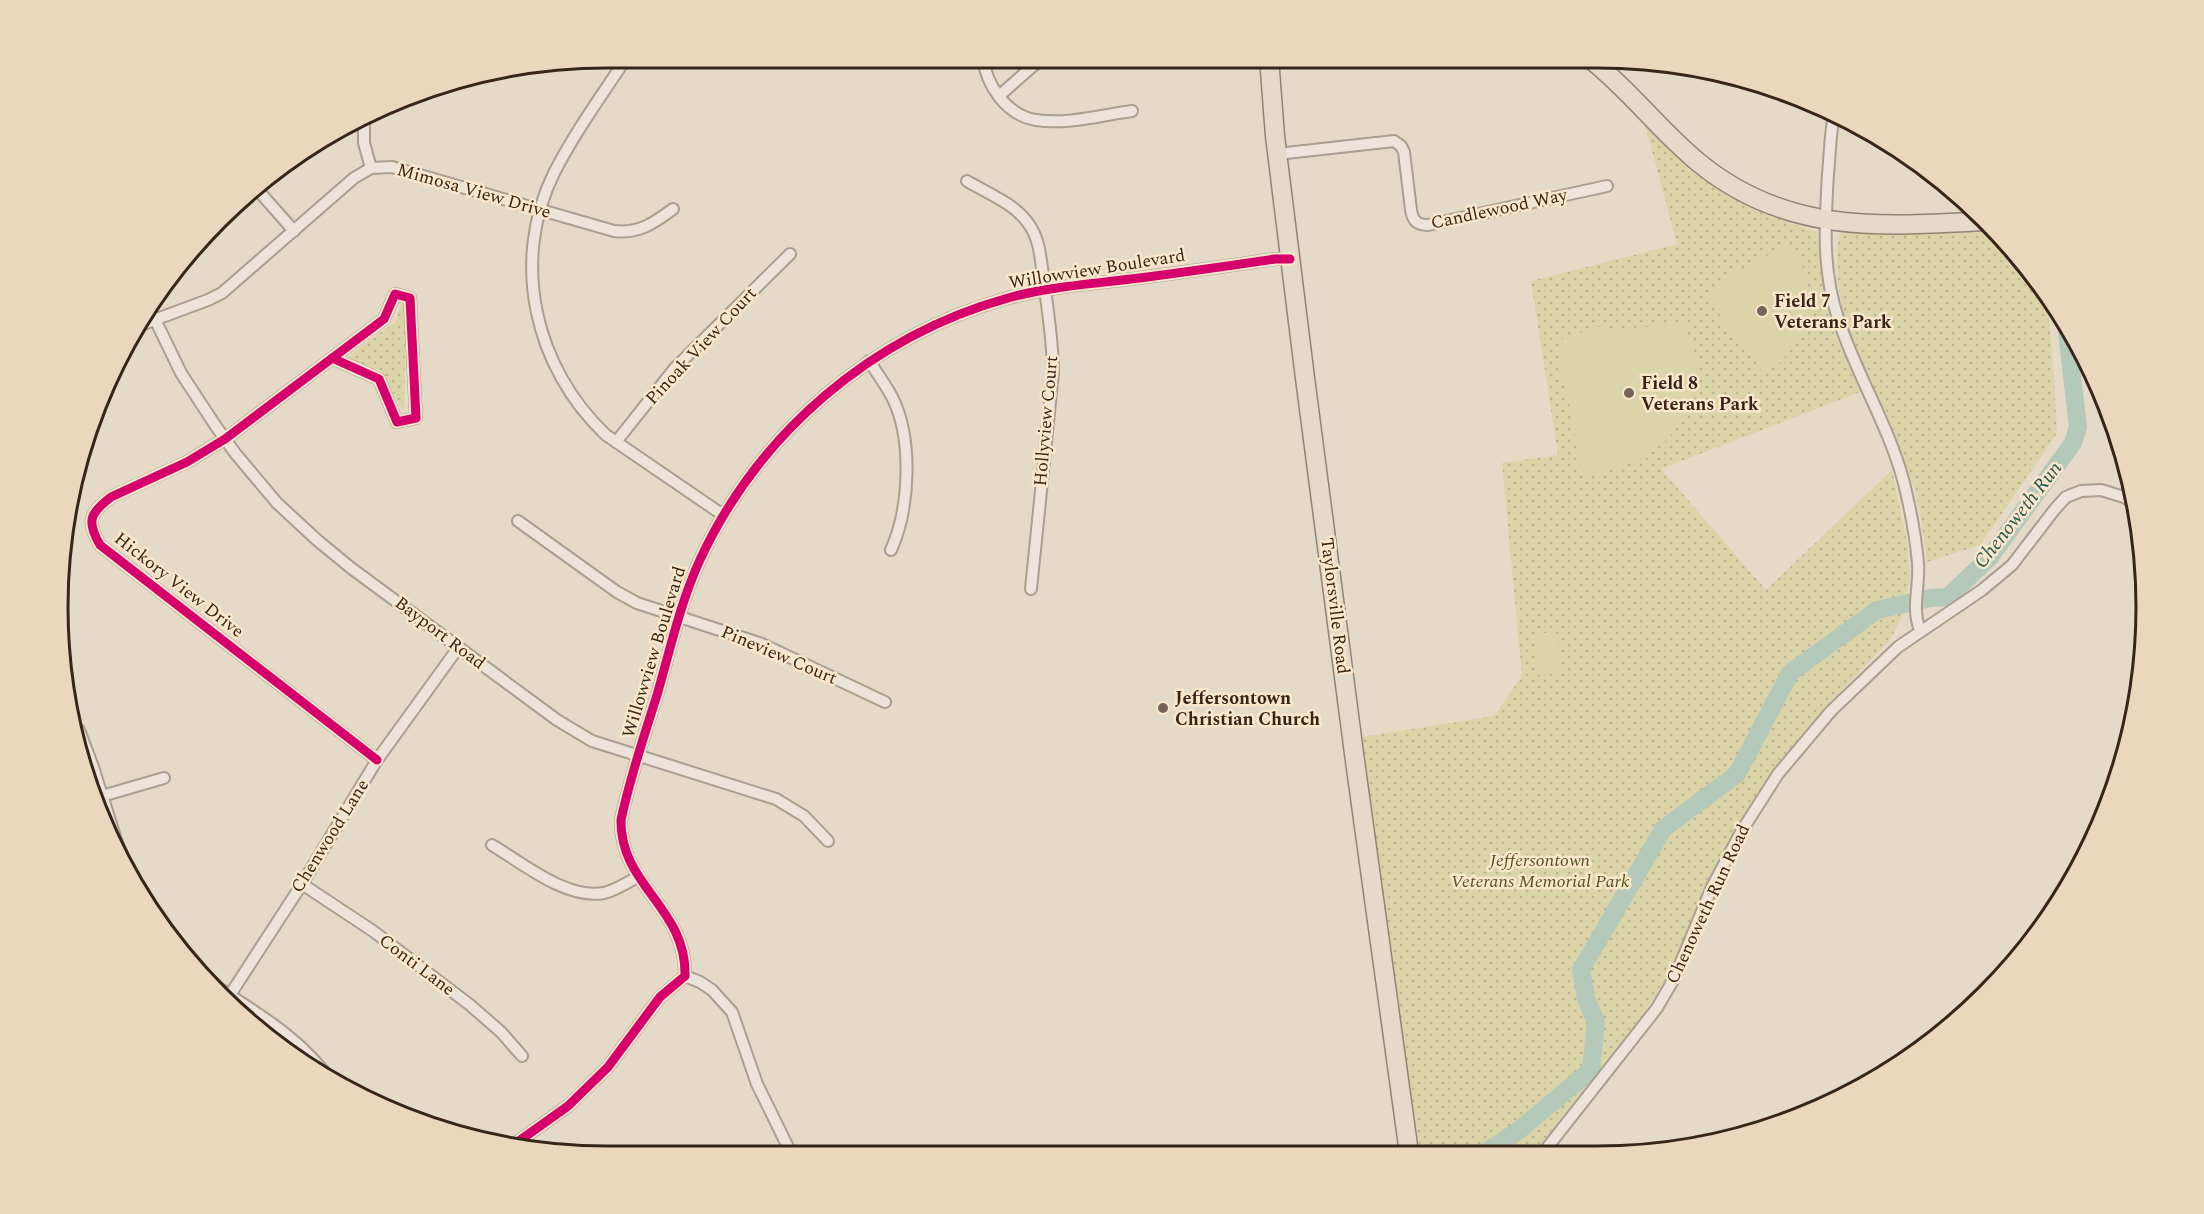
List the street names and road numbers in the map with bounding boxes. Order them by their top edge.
street label: Mimosa View Drive [394,156,554,226]
street label: Candlewood Way [1428,181,1571,237]
street label: Willowview Boulevard [1007,242,1187,296]
street label: Pinoak View Court [639,281,763,411]
street label: Hollyview Court [1027,355,1065,487]
street label: Hickory View Drive [108,526,250,644]
street label: Taylorsville Road [1313,536,1357,676]
street label: Willowview Boulevard [615,563,693,741]
street label: Bayport Road [389,590,491,676]
street label: Pineview Court [717,618,841,692]
street label: Chenwood Lane [284,774,376,898]
street label: Chenoweth Run Road [1659,820,1757,988]
street label: Conti Lane [373,927,461,1003]

